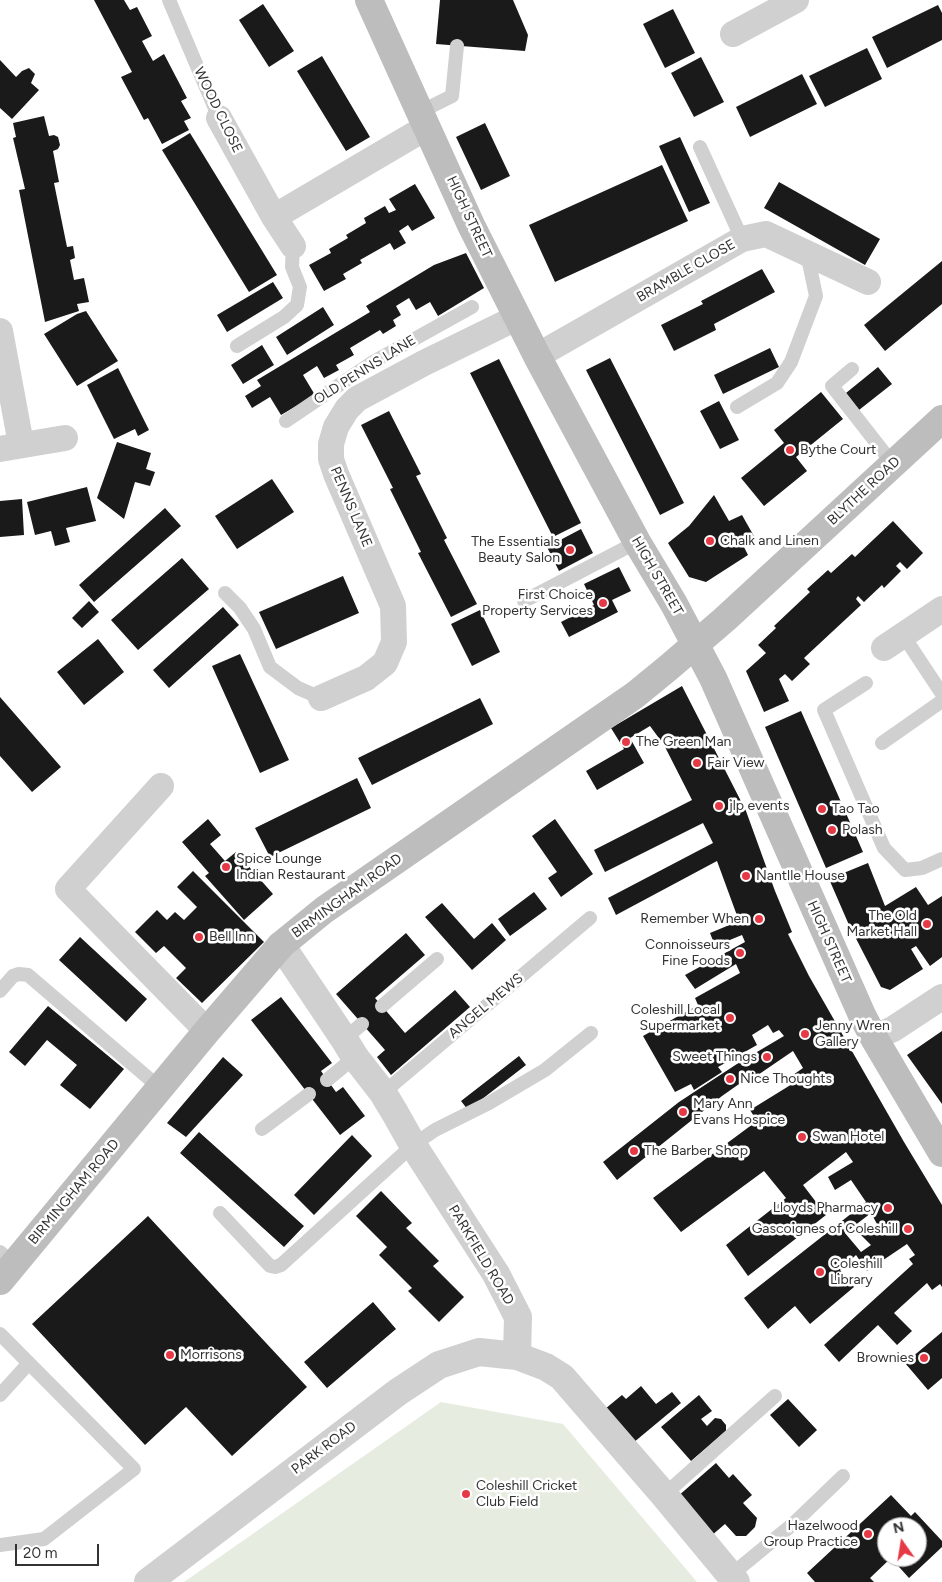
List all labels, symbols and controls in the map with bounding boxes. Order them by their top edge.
street label: WOOD CLOSE [190,64,246,156]
street label: HIGH STREET [443,173,495,261]
street label: BRAMBLE CLOSE [634,236,738,306]
street label: OLD PENNS LANE [311,332,419,408]
place label: Bythe Court [800,442,876,458]
marker: Bythe Court [784,444,796,456]
street label: BLYTHE ROAD [824,453,904,529]
street label: PENNS LANE [326,464,376,550]
place label: Chalk and Linen [720,533,819,549]
place label: The Essentials Beauty Salon [471,534,560,566]
street label: HIGH STREET [628,534,686,618]
marker: Chalk and Linen [704,535,716,547]
marker: The Essentials Beauty Salon [564,544,576,556]
place label: First Choice Property Services [482,587,593,620]
marker: First Choice Property Services [597,597,609,609]
place label: The Green Man [636,734,731,750]
marker: The Green Man [620,736,632,748]
place label: Fair View [707,755,764,771]
marker: Fair View [691,757,703,769]
place label: jlp events [729,798,789,814]
marker: jlp events [713,800,725,812]
place label: Tao Tao [832,801,880,817]
marker: Tao Tao [816,803,828,815]
place label: Polash [842,822,883,838]
marker: Polash [826,824,838,836]
street label: BIRMINGHAM ROAD [289,850,405,942]
place label: Spice Lounge Indian Restaurant [236,851,346,884]
marker: Spice Lounge Indian Restaurant [220,861,232,873]
place label: Nantlle House [756,868,845,884]
marker: Nantlle House [740,870,752,882]
street label: HIGH STREET [803,898,855,986]
place label: The Old Market Hall [846,908,917,940]
place label: Remember When [640,911,749,927]
marker: Remember When [753,913,765,925]
marker: The Old Market Hall [921,918,933,930]
place label: Bell Inn [209,929,254,945]
marker: Bell Inn [193,931,205,943]
place label: Connoisseurs Fine Foods [645,937,730,970]
marker: Connoisseurs Fine Foods [734,947,746,959]
street label: ANGEL MEWS [445,970,527,1042]
place label: Coleshill Local Supermarket [631,1002,720,1034]
marker: Coleshill Local Supermarket [724,1012,736,1024]
place label: Jenny Wren Gallery [815,1018,890,1050]
marker: Jenny Wren Gallery [799,1028,811,1040]
place label: Sweet Things [672,1049,757,1065]
marker: Sweet Things [761,1051,773,1063]
place label: Nice Thoughts [740,1071,832,1087]
marker: Nice Thoughts [724,1073,736,1085]
place label: Mary Ann Evans Hospice [693,1096,785,1128]
marker: Mary Ann Evans Hospice [677,1106,689,1118]
place label: Swan Hotel [812,1129,884,1145]
marker: Swan Hotel [796,1131,808,1143]
street label: BIRMINGHAM ROAD [25,1136,123,1248]
place label: The Barber Shop [644,1143,748,1159]
marker: The Barber Shop [628,1145,640,1157]
place label: Lloyds Pharmacy [773,1200,878,1216]
street label: PARKFIELD ROAD [445,1202,517,1308]
marker: Lloyds Pharmacy [882,1202,894,1214]
place label: Gascoignes of Coleshill [752,1221,898,1237]
marker: Gascoignes of Coleshill [902,1223,914,1235]
place label: Coleshill Library [830,1256,883,1288]
marker: Coleshill Library [814,1266,826,1278]
place label: Morrisons [180,1347,242,1363]
marker: Morrisons [164,1349,176,1361]
place label: Brownies [857,1350,914,1366]
marker: Brownies [918,1352,930,1364]
street label: PARK ROAD [288,1418,360,1478]
place label: Coleshill Cricket Club Field [476,1478,577,1510]
marker: Coleshill Cricket Club Field [460,1488,472,1500]
north arrow [877,1517,927,1567]
place label: Hazelwood Group Practice [764,1518,858,1550]
text: N [892,1518,906,1537]
marker: Hazelwood Group Practice [862,1528,874,1540]
scale bar [18,1534,101,1566]
text: 20 m [23,1544,57,1562]

